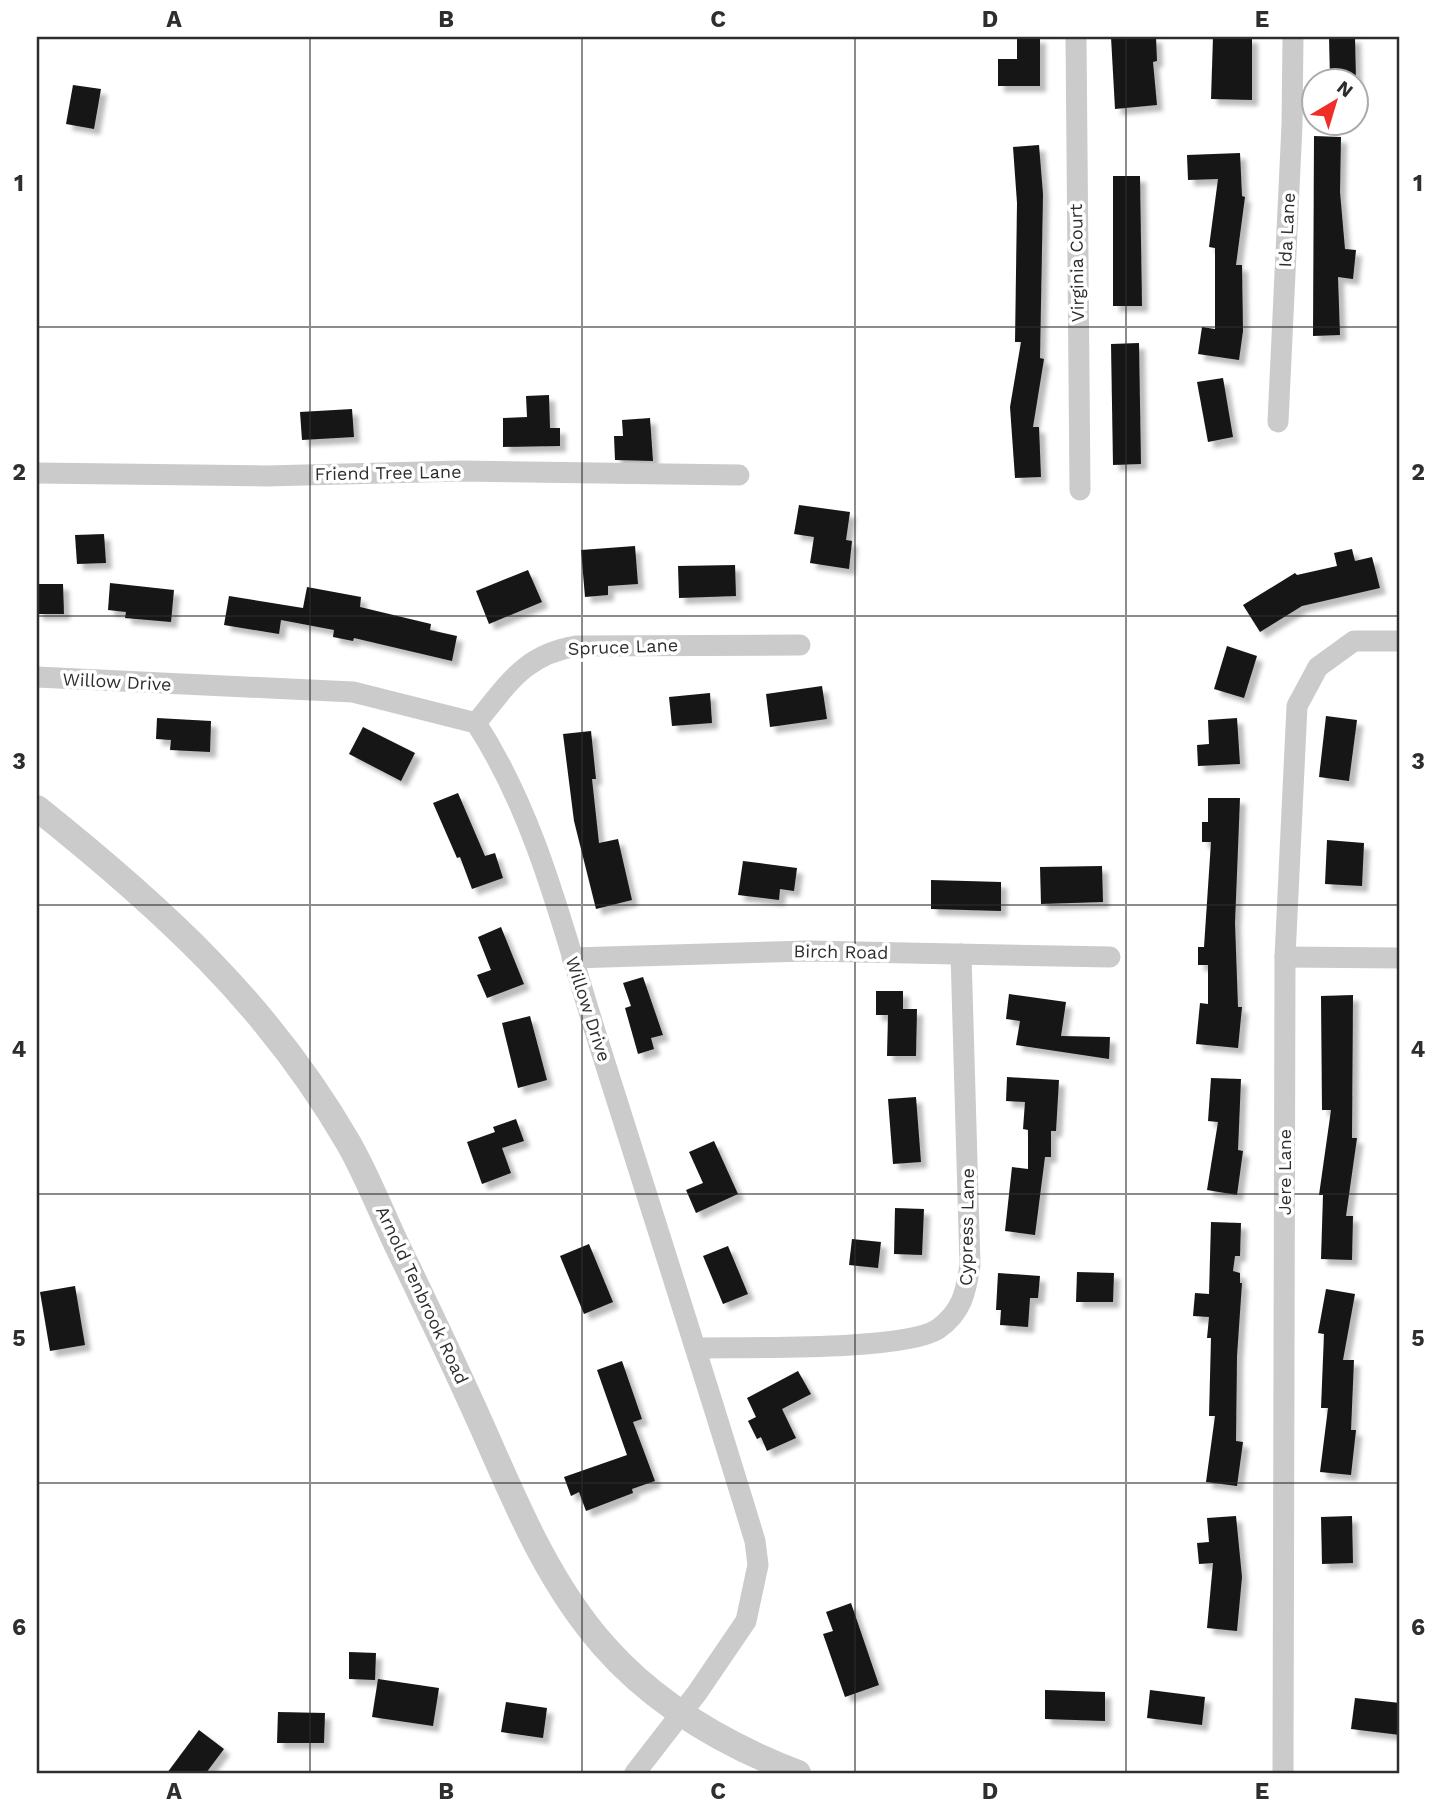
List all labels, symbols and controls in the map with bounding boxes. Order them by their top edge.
text: A [166,6,182,33]
text: B [438,6,454,33]
text: C [710,6,726,33]
text: D [982,6,998,33]
text: E [1255,6,1269,33]
north arrow [1300,66,1370,136]
text: N [1333,76,1358,102]
text: 1 [14,170,24,197]
text: 1 [1413,170,1423,197]
street label: Ida Lane [1274,192,1299,268]
street label: Virginia Court [1065,203,1088,322]
text: 2 [12,459,26,486]
text: 2 [1411,459,1425,486]
street label: Friend Tree Lane [314,461,462,484]
street label: Spruce Lane [568,634,678,659]
street label: Willow Drive [62,668,172,695]
text: 3 [12,748,26,775]
text: 3 [1411,748,1425,775]
street label: Birch Road [793,940,889,963]
street label: Willow Drive [562,954,615,1064]
text: 4 [12,1036,27,1063]
text: 4 [1411,1036,1426,1063]
street label: Jere Lane [1274,1129,1295,1215]
street label: Cypress Lane [955,1168,978,1286]
street label: Arnold Tenbrook Road [372,1203,473,1387]
text: 5 [12,1325,26,1352]
text: 5 [1411,1325,1425,1352]
text: 6 [12,1614,26,1641]
text: 6 [1411,1614,1425,1641]
text: A [166,1778,182,1805]
text: B [438,1778,454,1805]
text: C [710,1778,726,1805]
text: D [982,1778,998,1805]
text: E [1255,1778,1269,1805]

